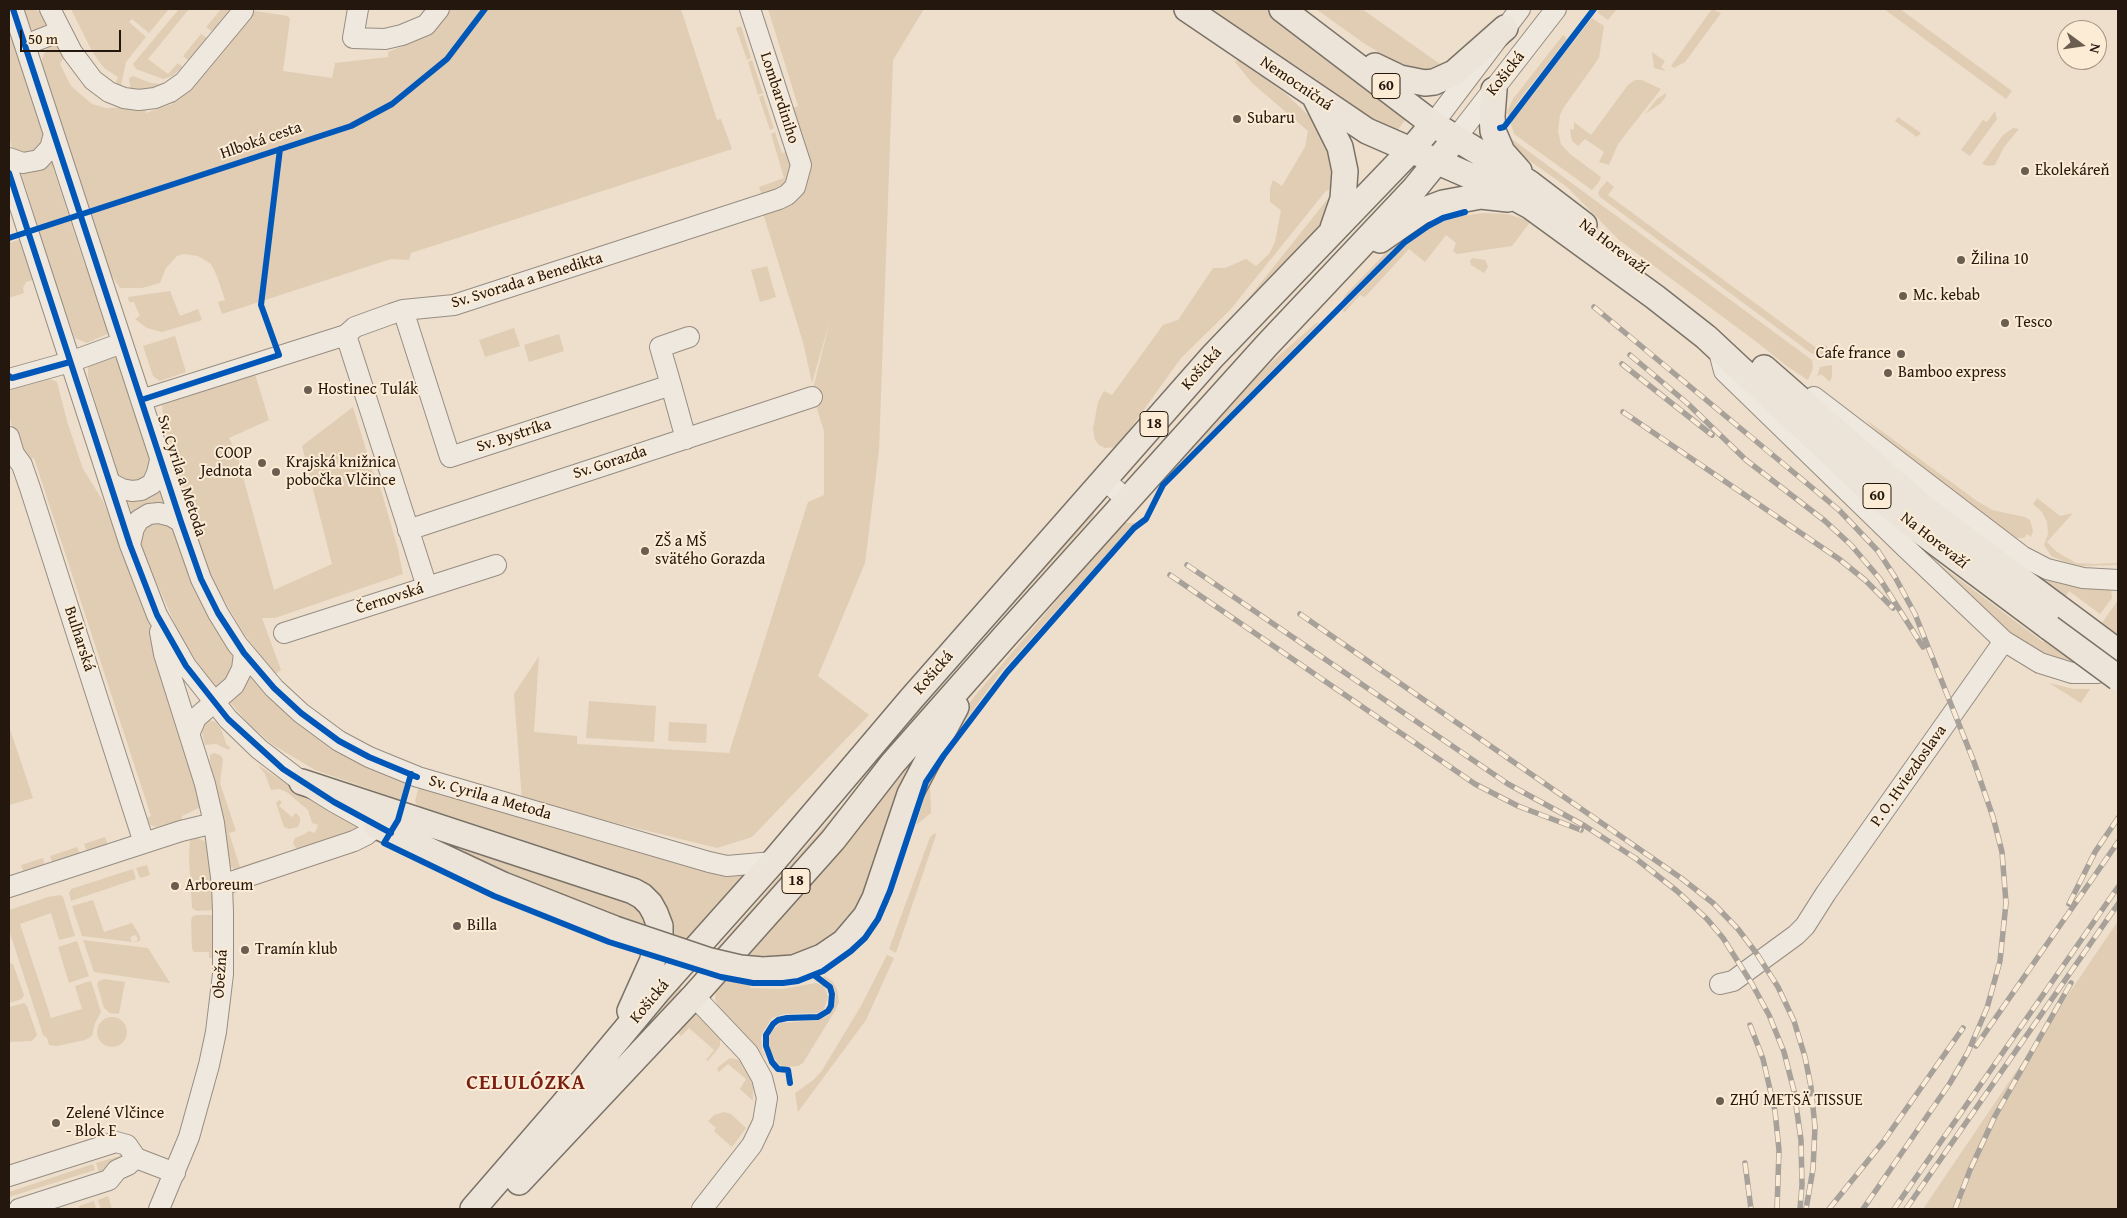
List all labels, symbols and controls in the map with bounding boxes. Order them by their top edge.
scale bar [22,20,124,52]
north arrow [2057,20,2107,70]
text: 50 m [28,28,58,49]
text: N [2085,41,2106,55]
street label: Košická [1483,48,1529,100]
street label: Lombardiniho [755,50,803,146]
street label: Nemocničná [1256,53,1336,115]
road number: 60 [1372,74,1400,98]
place label: Subaru [1247,109,1295,129]
marker: Subaru [1231,113,1243,125]
street label: Hlboká cesta [218,118,304,164]
place label: Ekolekáreň [2035,161,2110,181]
marker: Ekolekáreň [2019,165,2031,177]
street label: Na Horevaží [1575,215,1651,279]
street label: Sv. Svorada a Benedikta [449,249,605,313]
place label: Žilina 10 [1971,250,2028,270]
marker: Žilina 10 [1955,254,1967,266]
place label: Mc. kebab [1913,286,1980,306]
marker: Mc. kebab [1897,290,1909,302]
place label: Tesco [2015,313,2052,333]
marker: Tesco [1999,317,2011,329]
street label: Košická [1178,344,1226,394]
place label: Cafe france [1816,344,1891,364]
marker: Cafe france [1895,348,1907,360]
place label: Bamboo express [1898,363,2006,383]
marker: Bamboo express [1882,367,1894,379]
place label: Hostinec Tulák [318,380,418,400]
marker: Hostinec Tulák [302,384,314,396]
road number: 18 [1140,412,1168,436]
street label: Sv. Cyrila a Metoda [152,413,210,539]
street label: Sv. Bystríka [474,415,554,457]
street label: Sv. Gorazda [571,442,649,484]
place label: COOP Jednota [201,444,252,482]
place label: Krajská knižnica pobočka Vlčince [286,453,396,491]
marker: COOP Jednota [256,457,268,469]
marker: Krajská knižnica pobočka Vlčince [270,466,282,478]
road number: 60 [1863,484,1891,508]
street label: Na Horevaží [1896,509,1972,573]
place label: ZŠ a MŠ svätého Gorazda [655,532,765,570]
marker: ZŠ a MŠ svätého Gorazda [639,545,651,557]
street label: Černovská [354,579,426,619]
street label: Bulharská [59,604,99,674]
street label: Košická [910,647,958,699]
street label: P. O. Hviezdoslava [1867,722,1951,830]
street label: Sv. Cyrila a Metoda [427,771,553,825]
road number: 18 [782,868,810,894]
place label: Arboreum [185,876,253,896]
marker: Arboreum [169,880,181,892]
place label: Billa [467,916,497,936]
marker: Billa [451,920,463,932]
place label: Tramín klub [255,940,338,960]
marker: Tramín klub [239,944,251,956]
street label: Obežná [210,949,232,999]
street label: Košická [626,976,674,1028]
district label: CELULÓZKA [465,1071,587,1097]
place label: ZHÚ METSÄ TISSUE [1730,1091,1863,1111]
marker: ZHÚ METSÄ TISSUE [1714,1095,1726,1107]
place label: Zelené Vlčince - Blok E [66,1104,164,1142]
marker: Zelené Vlčince - Blok E [50,1117,62,1129]

